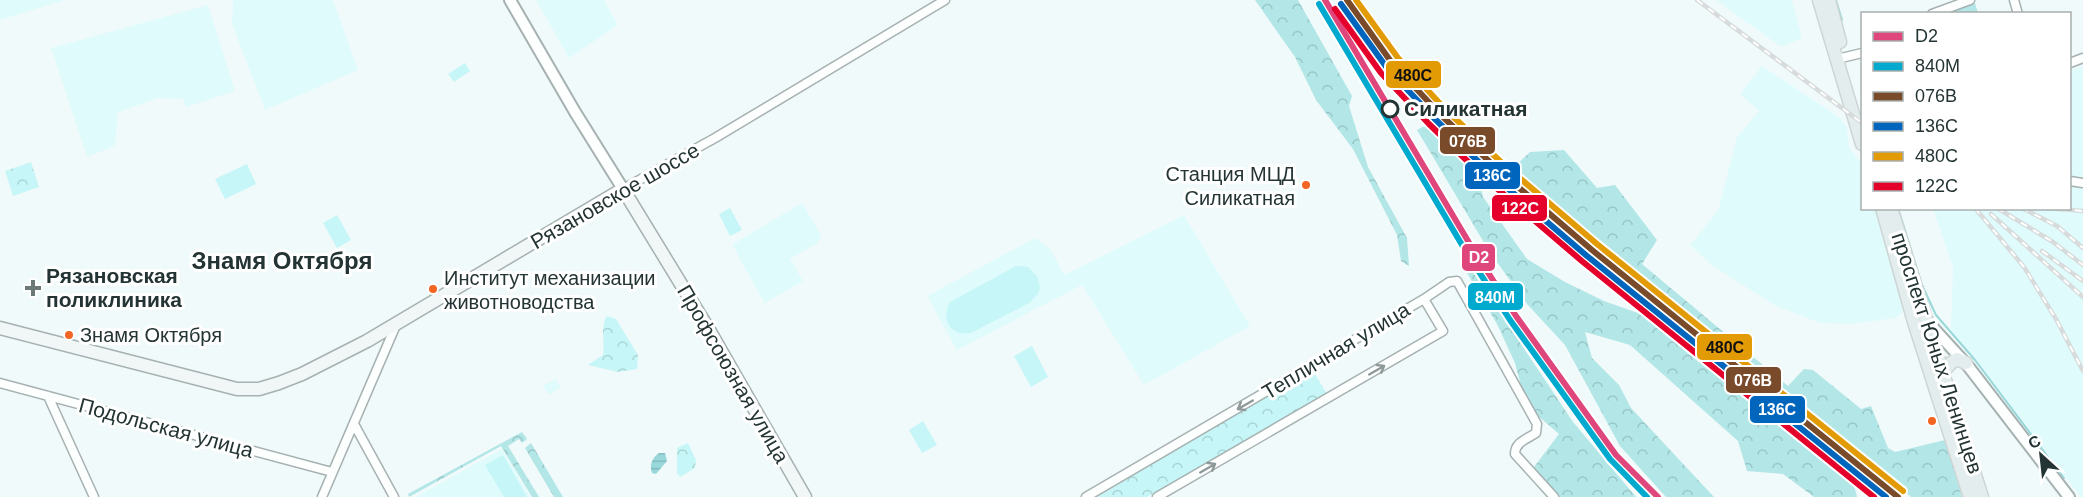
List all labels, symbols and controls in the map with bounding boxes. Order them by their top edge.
legend [1861,12,2071,210]
text: D2 [1915,26,1938,46]
text: 840М [1915,56,1960,76]
line badge: 480С [1385,60,1442,89]
text: 480С [1394,67,1433,84]
text: 076В [1915,86,1957,106]
place label: Силикатная [1404,97,1527,120]
marker: Силикатная [1381,100,1399,118]
text: 136С [1915,116,1958,136]
line badge: 076В [1439,126,1496,155]
text: 076В [1449,133,1487,150]
street label: Рязановское шоссе [527,138,703,253]
text: 480С [1915,146,1958,166]
line badge: 136С [1464,161,1521,190]
place label: Станция МЦД Силикатная [1165,163,1295,209]
text: 136С [1473,167,1512,184]
text: 122С [1915,176,1958,196]
marker: Станция МЦД Силикатная [1300,179,1312,191]
line badge: 122С [1491,194,1548,222]
text: 122С [1501,200,1540,217]
street label: проспект Юных Ленинцев [1888,229,1987,476]
line badge: D2 [1461,243,1496,272]
district label: Знамя Октября [192,247,372,274]
text: D2 [1469,249,1489,266]
place label: Рязановская поликлиника [46,264,182,311]
place label: Институт механизации животноводства [444,267,656,313]
marker: Рязановская поликлиника [24,279,42,297]
street label: Профсоюзная улица [673,281,794,467]
line badge: 840М [1467,282,1524,311]
marker: Институт механизации животноводства [427,283,439,295]
text: 840М [1475,289,1515,306]
street label: Тепличная улица [1258,297,1414,404]
place label: Знамя Октября [80,324,222,346]
marker: Знамя Октября [63,329,75,341]
line badge: 480С [1696,333,1753,361]
text: 480С [1706,339,1745,356]
one-way arrow [1368,363,1385,375]
line badge: 076В [1725,366,1782,394]
text: 076В [1734,372,1772,389]
street label: Подольская улица [76,393,256,462]
line badge: 136С [1749,395,1806,424]
one-way arrow [1237,399,1254,411]
text: 136С [1758,401,1797,418]
unlabelled marker [1926,415,1938,427]
north arrow [2011,425,2071,485]
text: С [2025,432,2044,452]
one-way arrow [1199,461,1216,473]

